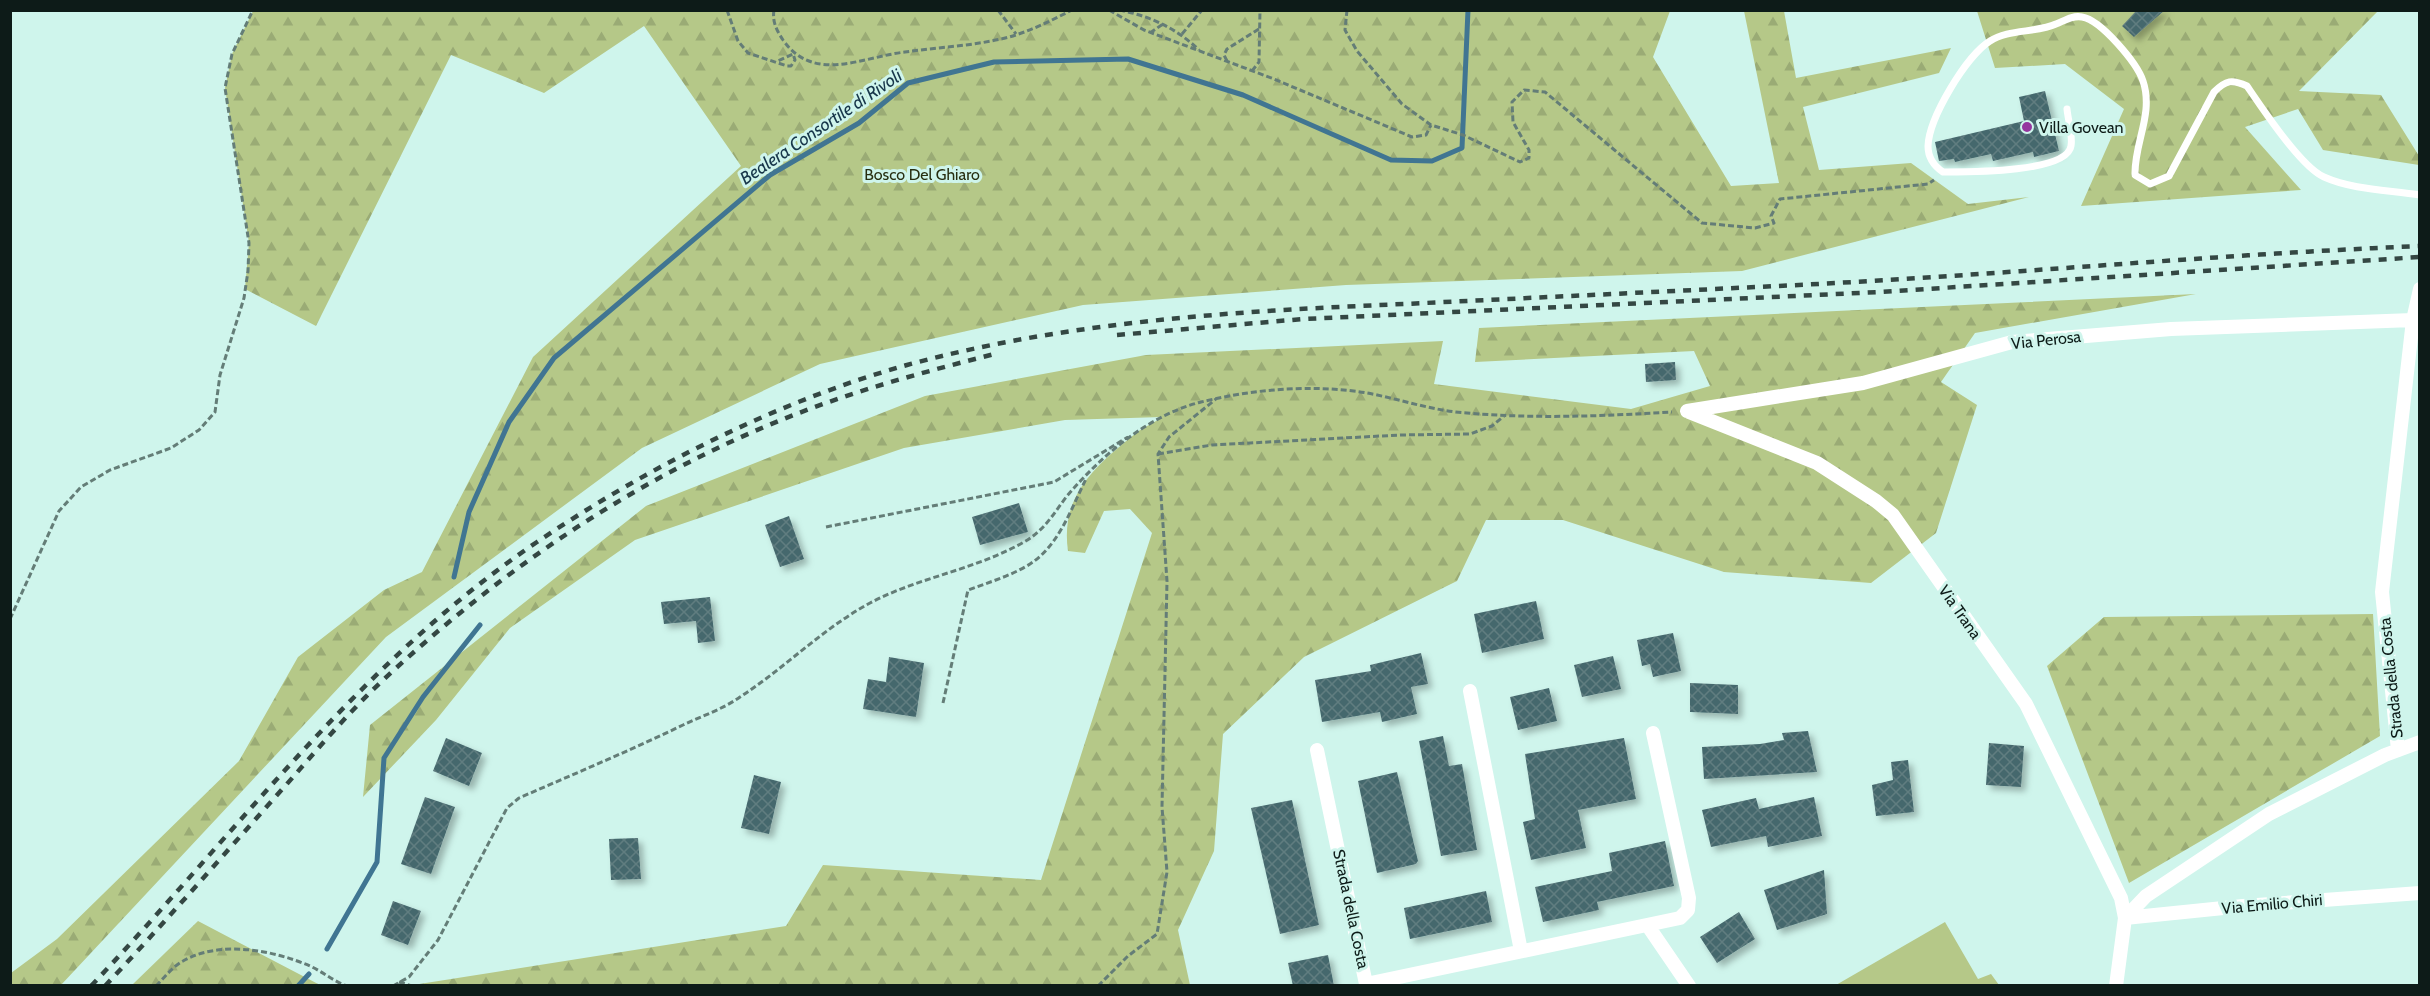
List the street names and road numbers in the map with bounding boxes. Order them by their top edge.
street label: Via Perosa [2010,327,2082,353]
street label: Via Trana [1935,581,1986,643]
street label: Strada della Costa [2375,616,2407,739]
street label: Strada della Costa [1329,848,1373,971]
street label: Via Emilio Chiri [2221,890,2323,918]

